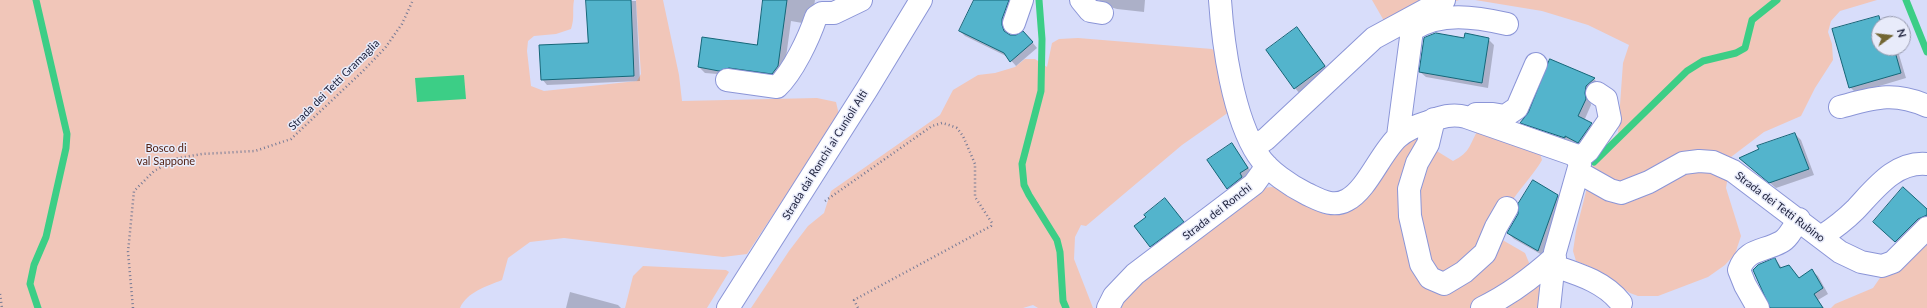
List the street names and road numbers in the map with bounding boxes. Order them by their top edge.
street label: Strada dei Tetti Gramaglia [286,37,382,133]
street label: Strada dai Ronchi ai Cunioli Alti [780,88,870,222]
street label: Strada dei Tetti Rubino [1733,169,1827,245]
street label: Strada dei Ronchi [1180,181,1254,243]

